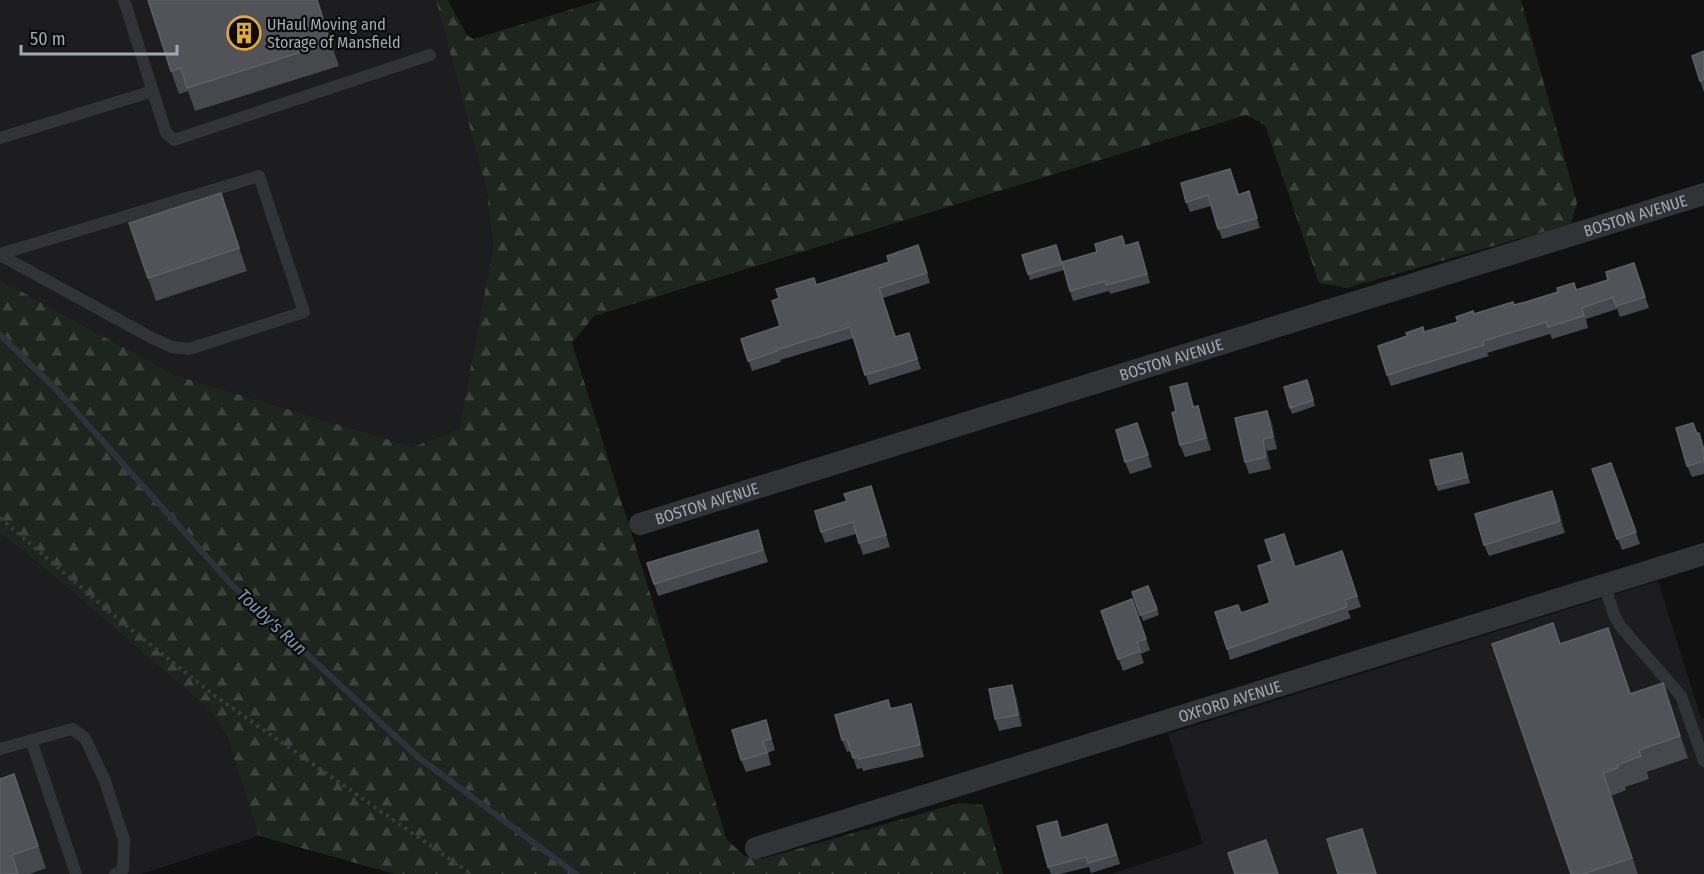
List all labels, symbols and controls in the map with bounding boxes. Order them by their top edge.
building icon: UHaul Moving and Storage of Mansfield [226,15,262,51]
place label: UHaul Moving and Storage of Mansfield [267,15,401,52]
scale bar [21,18,177,56]
text: 50 m [30,28,66,50]
street label: BOSTON AVENUE [1581,190,1689,240]
street label: BOSTON AVENUE [1117,334,1225,384]
street label: BOSTON AVENUE [653,478,761,528]
water label: Touby's Run [233,584,311,660]
street label: OXFORD AVENUE [1176,676,1284,726]

